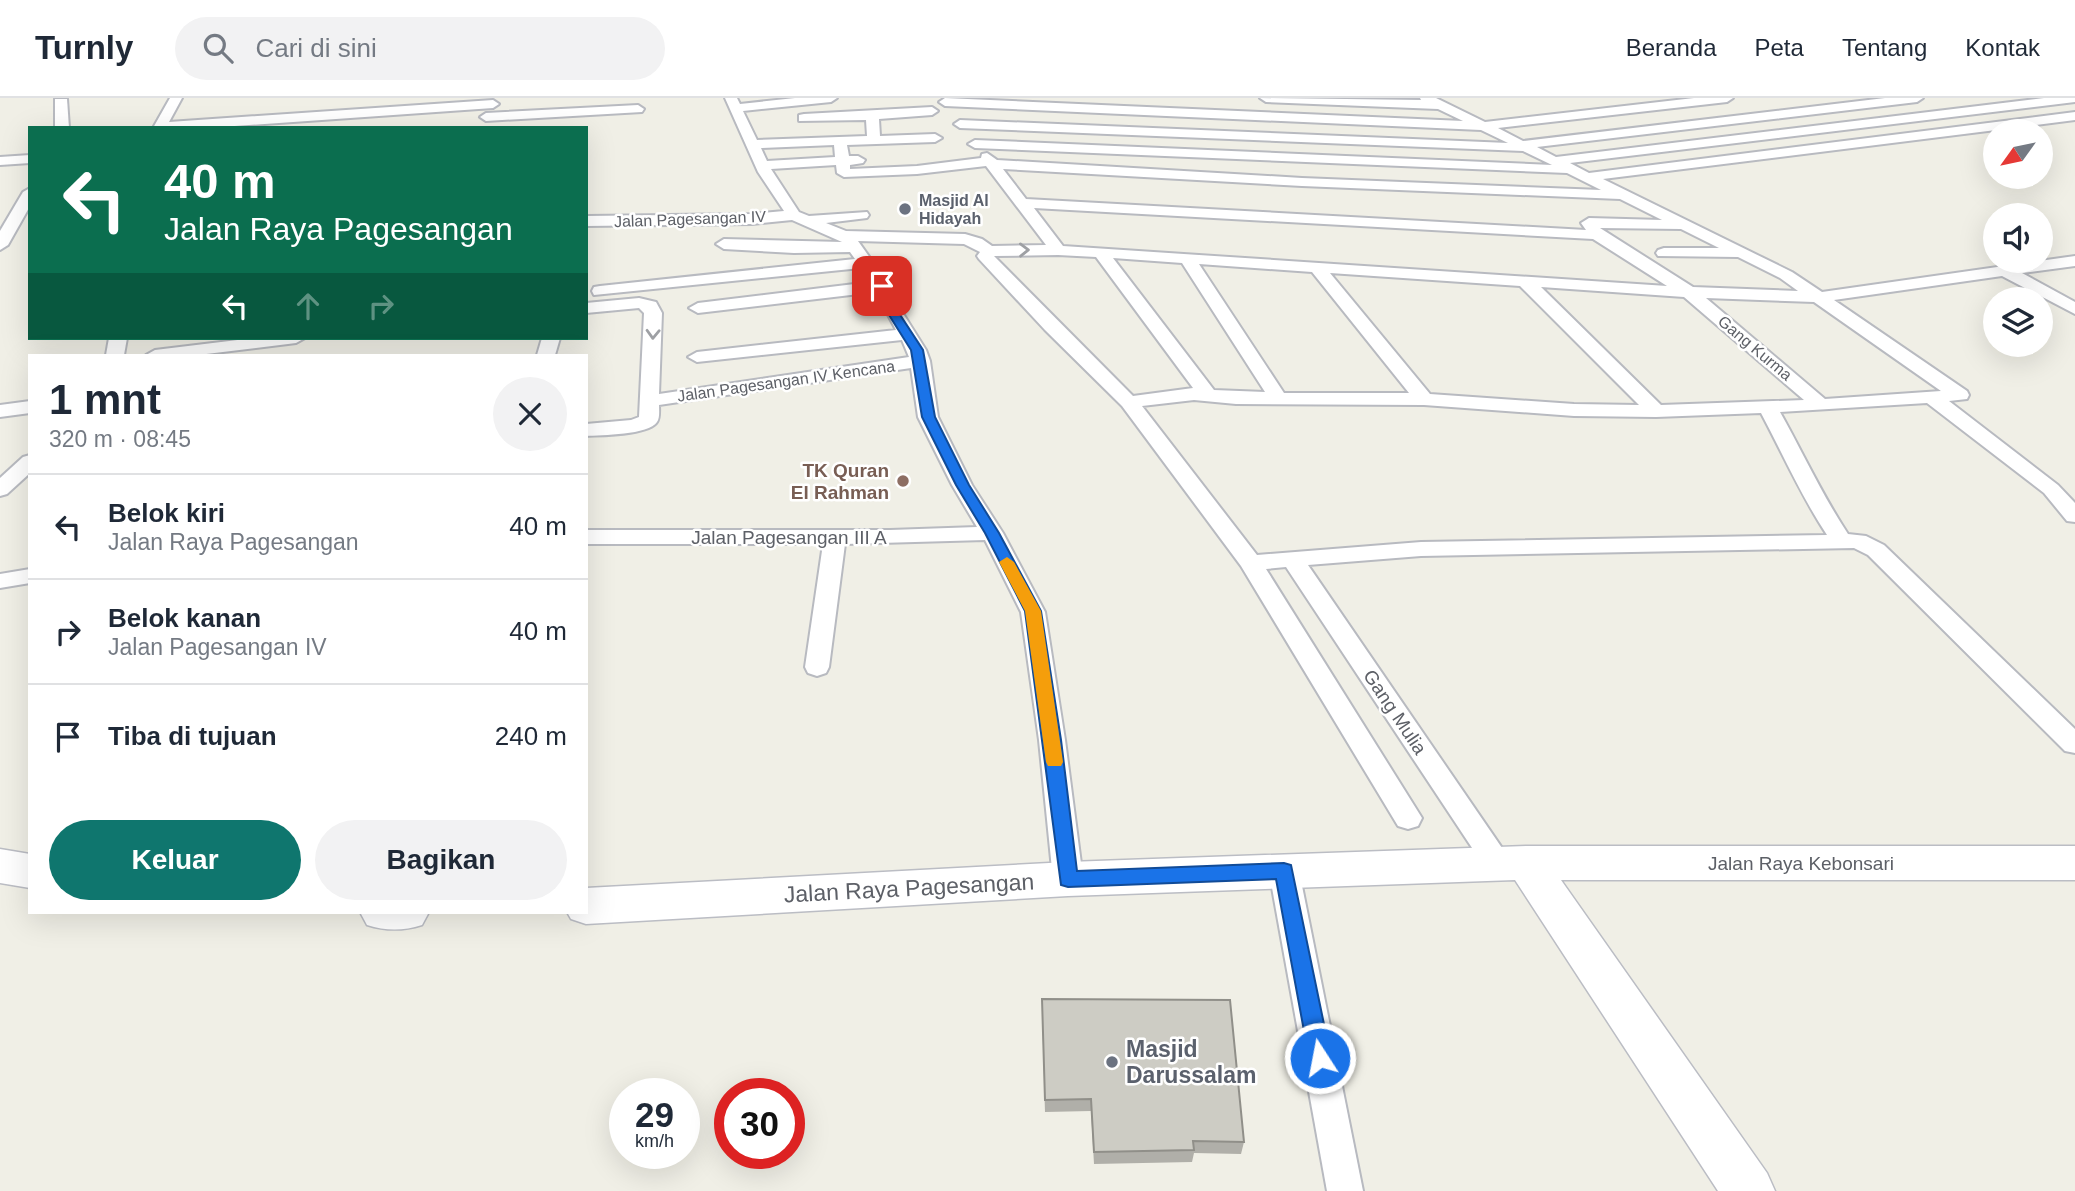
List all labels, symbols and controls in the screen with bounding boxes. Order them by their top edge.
search box [175,17,665,80]
text: Turnly [35,29,133,66]
icon: search [199,29,237,67]
text: Cari di sini [255,33,377,63]
text: Beranda [1626,34,1717,61]
text: Peta [1755,34,1804,61]
text: Tentang [1842,34,1927,61]
text: Kontak [1965,34,2040,61]
north arrow [1983,119,2053,189]
map controls [1983,119,2053,357]
icon: left [49,154,140,245]
text: 40 m [164,154,276,208]
place label: Masjid Al Hidayah [919,192,989,227]
marker: Masjid Al Hidayah [897,201,913,217]
button: sound [1983,203,2053,273]
street label: Jalan Pagesangan IV [614,208,767,230]
text: Jalan Raya Pagesangan [164,211,513,247]
one-way arrow [1018,242,1029,257]
pin [852,256,912,316]
icon: arrive [863,267,901,305]
icon: left [216,287,254,325]
icon: ahead [289,287,327,325]
icon: right [362,287,400,325]
button: layers [1983,287,2053,357]
street label: Gang Kurma [1715,312,1795,384]
one-way arrow [645,329,660,340]
street label: Jalan Pagesangan IV Kencana [676,357,896,405]
text: 1 mnt [49,376,161,423]
button: close [493,377,567,451]
text: 320 m · 08:45 [49,426,191,452]
place label: TK Quran El Rahman [791,460,889,503]
marker: TK Quran El Rahman [895,473,911,489]
text: Belok kiri [108,498,225,528]
icon: left [49,508,87,546]
text: 40 m [509,511,567,541]
street label: Jalan Pagesangan III A [691,527,887,548]
text: Jalan Raya Pagesangan [108,529,359,555]
text: Belok kanan [108,603,261,633]
icon: right [49,613,87,651]
text: 40 m [509,616,567,646]
text: Jalan Pagesangan IV [108,634,327,660]
street label: Gang Mulia [1359,666,1431,759]
icon: arrive [49,718,87,756]
text: Tiba di tujuan [108,721,277,751]
text: 240 m [495,721,567,751]
button: Keluar [49,820,301,900]
button: Bagikan [315,820,567,900]
street label: Jalan Raya Kebonsari [1708,853,1894,874]
street label: Jalan Raya Pagesangan [783,868,1035,908]
position arrow [1283,1021,1357,1095]
place label: Masjid Darussalam [1126,1036,1256,1088]
marker: Masjid Darussalam [1104,1054,1120,1070]
speed limit sign: 30 [714,1078,805,1169]
text: 29 [635,1095,674,1134]
text: km/h [635,1131,674,1151]

